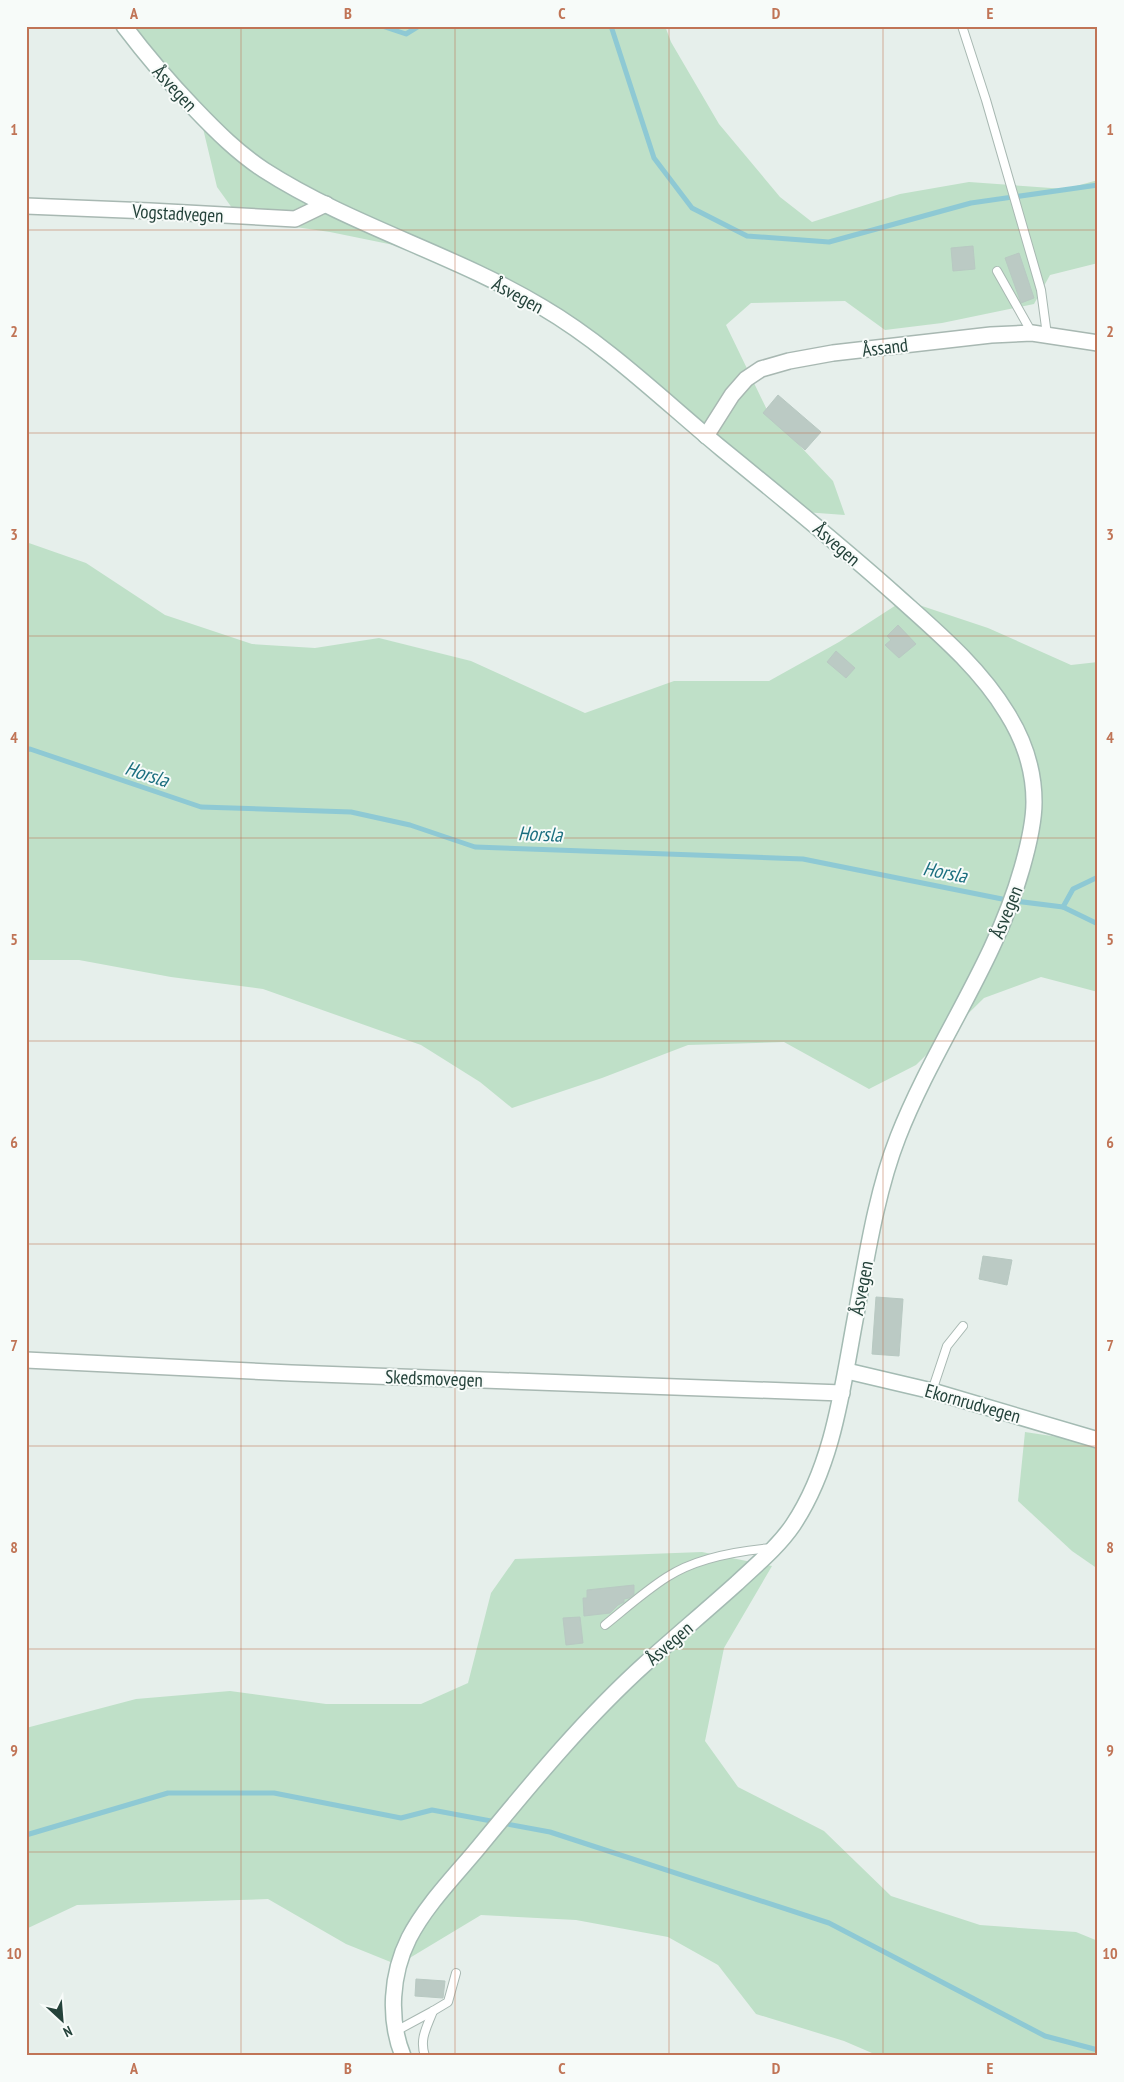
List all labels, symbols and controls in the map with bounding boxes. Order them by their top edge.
text: A [129,3,139,23]
text: B [344,3,352,23]
text: C [558,3,566,23]
text: D [772,3,781,23]
text: E [987,3,994,23]
street label: Åsvegen [148,60,202,116]
text: 1 [10,119,18,139]
text: 1 [1106,119,1114,139]
street label: Vogstadvegen [131,199,224,227]
street label: Åsvegen [488,272,548,318]
text: 2 [10,321,18,341]
text: 2 [1106,321,1114,341]
street label: Åssand [861,332,909,362]
street label: Åsvegen [808,517,866,571]
text: 3 [10,524,18,544]
text: 3 [1106,524,1114,544]
text: 4 [10,727,18,747]
text: 4 [1106,727,1114,747]
water label: Horsla [122,755,173,794]
water label: Horsla [517,820,564,848]
water label: Horsla [921,855,970,889]
street label: Åsvegen [985,882,1027,942]
text: 5 [10,929,18,949]
text: 5 [1106,929,1114,949]
text: 6 [10,1132,18,1152]
text: 6 [1106,1132,1114,1152]
street label: Åsvegen [844,1259,878,1317]
text: 7 [10,1335,18,1355]
text: 7 [1106,1335,1114,1355]
street label: Skedsmovegen [385,1364,483,1392]
street label: Ekornrudvegen [922,1378,1024,1428]
text: 8 [10,1537,18,1557]
text: 8 [1106,1537,1114,1557]
street label: Åsvegen [640,1616,698,1670]
text: 9 [10,1740,18,1760]
text: 9 [1106,1740,1114,1760]
text: 10 [6,1943,22,1963]
text: 10 [1102,1943,1118,1963]
north arrow [38,1994,88,2044]
text: N [60,2022,75,2041]
text: A [129,2058,139,2078]
text: B [344,2058,352,2078]
text: C [558,2058,566,2078]
text: D [772,2058,781,2078]
text: E [987,2058,994,2078]

